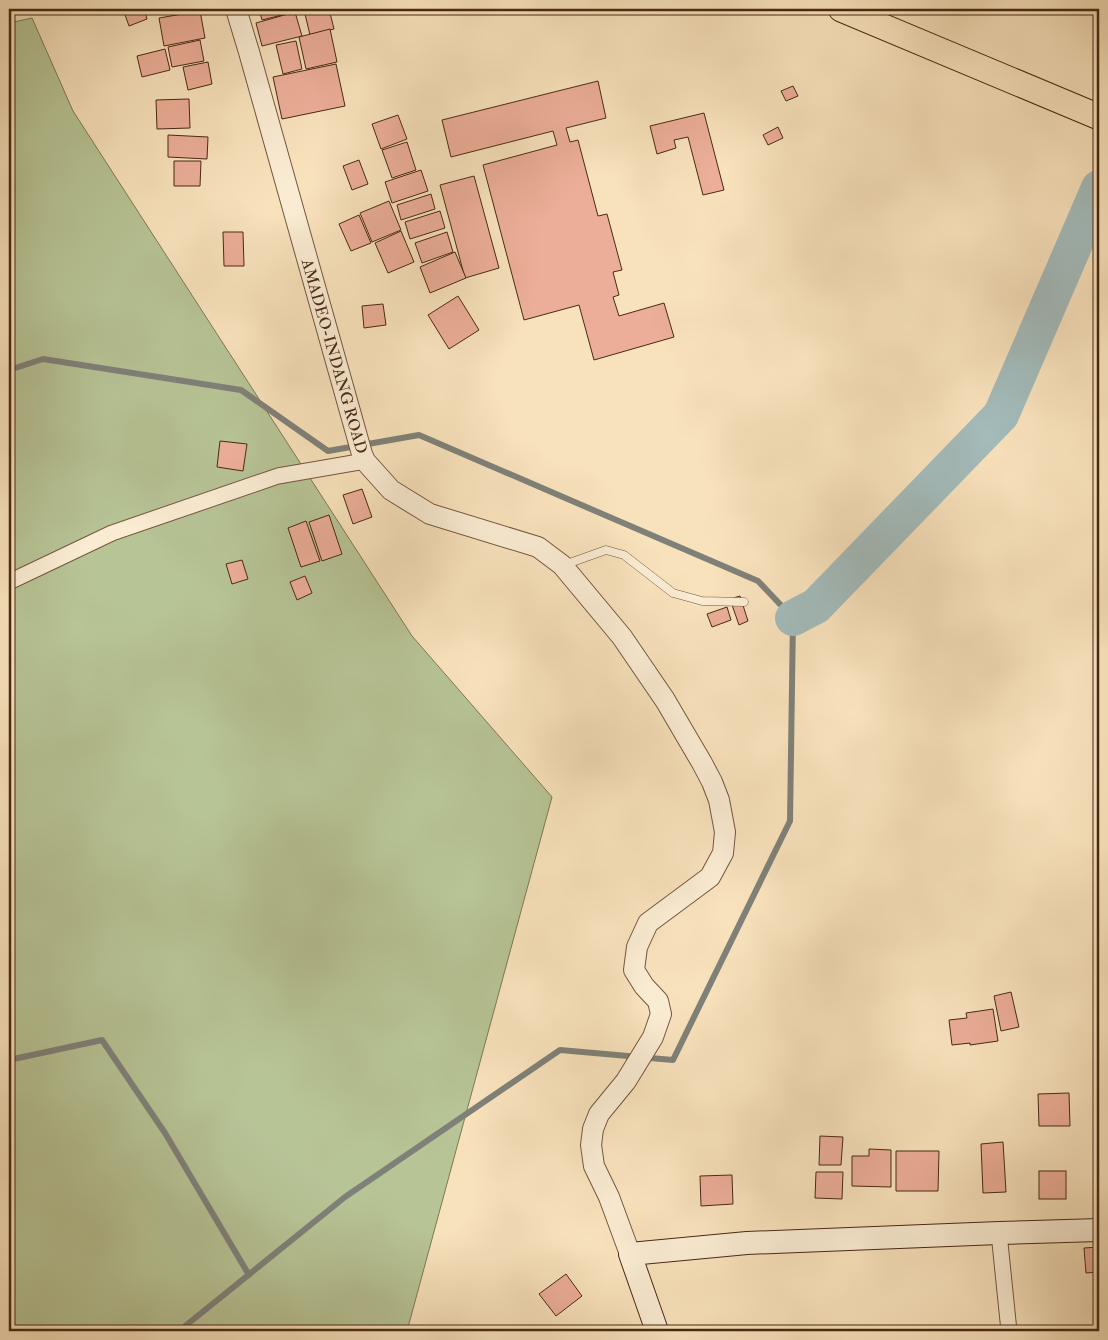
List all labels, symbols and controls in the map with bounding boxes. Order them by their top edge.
street label: AMADEO-INDANG ROAD [296,256,371,456]

